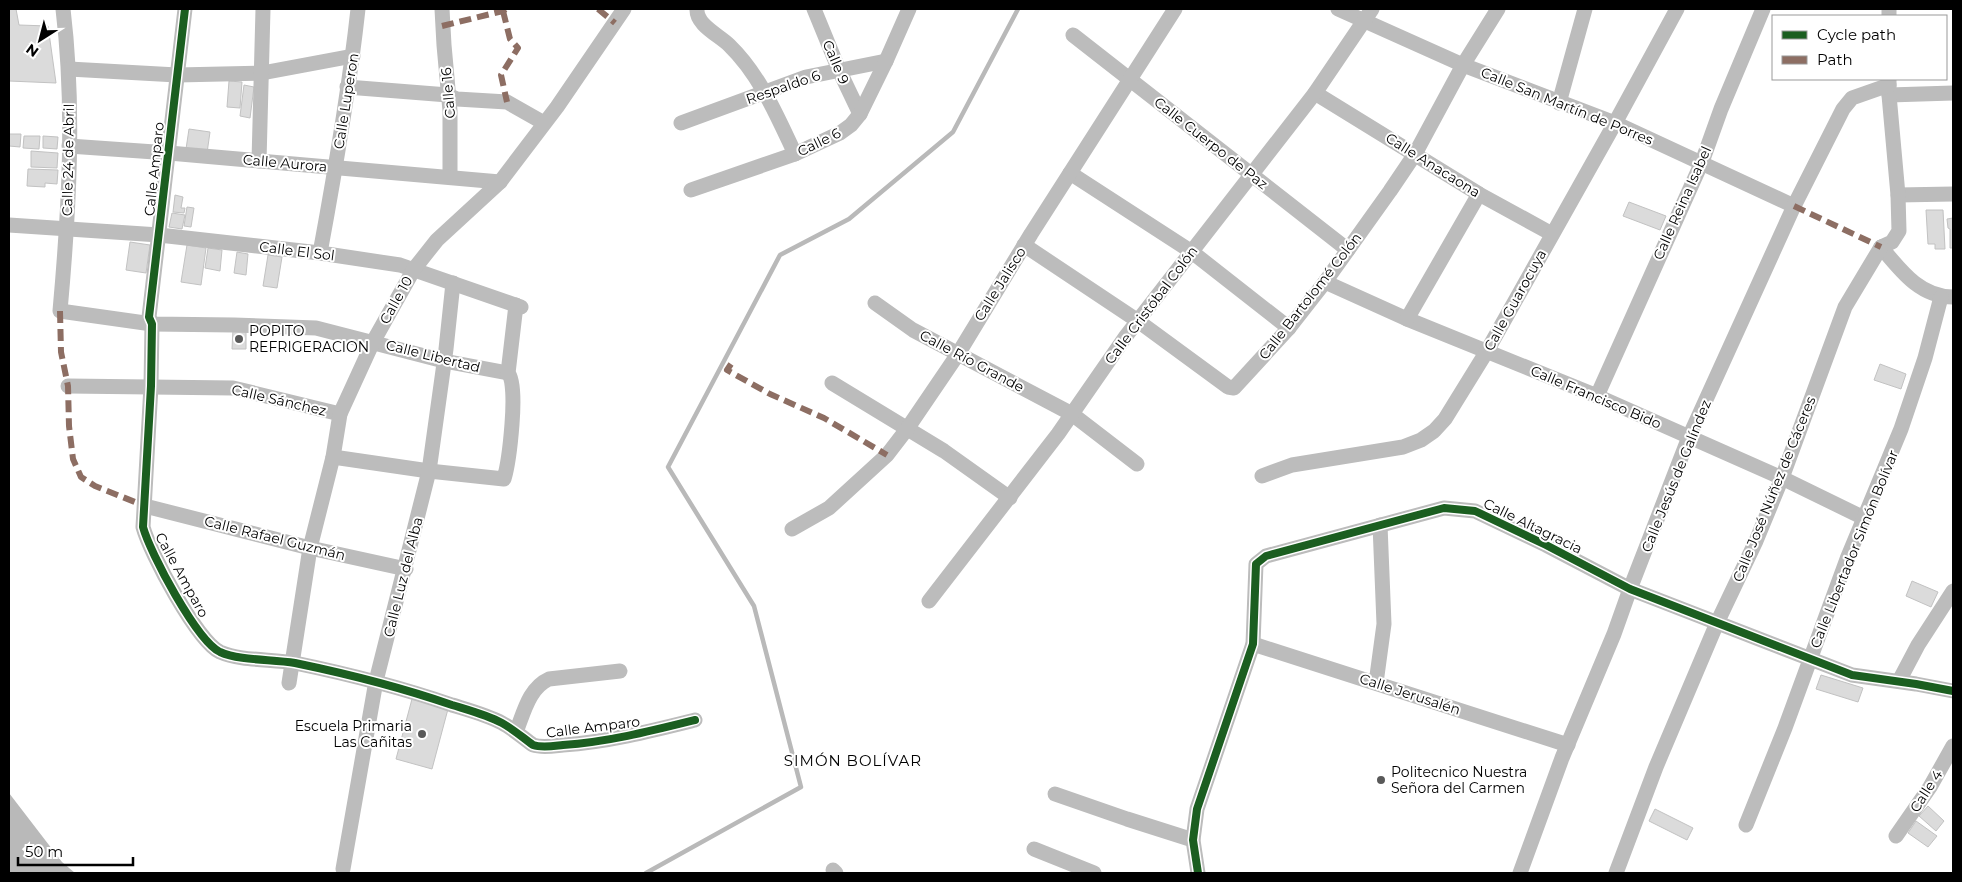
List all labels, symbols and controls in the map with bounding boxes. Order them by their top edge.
north arrow [15,15,65,65]
legend [1772,15,1947,80]
text: Cycle path [1817,25,1896,44]
street label: Calle 9 [819,37,853,87]
text: N [22,40,42,61]
text: Path [1817,50,1853,69]
street label: Calle Luperon [330,52,362,150]
street label: Calle San Martín de Porres [1478,63,1656,149]
street label: Calle 16 [437,66,459,119]
street label: Respaldo 6 [743,66,823,108]
street label: Calle Cuerpo de Paz [1150,93,1272,193]
street label: Calle 24 de Abril [58,104,78,216]
street label: Calle Amparo [140,121,168,217]
street label: Calle 6 [794,124,844,160]
street label: Calle Anacaona [1382,129,1484,201]
street label: Calle Reina Isabel [1649,143,1715,263]
street label: Calle Aurora [242,150,328,176]
street label: Calle Bartolomé Colón [1255,229,1365,363]
street label: Calle El Sol [258,237,336,265]
street label: Calle Cristóbal Colón [1101,242,1201,368]
street label: Calle Jalisco [970,243,1030,324]
street label: Calle Guarocuya [1480,246,1550,354]
street label: Calle 10 [376,273,416,327]
place label: POPITO REFRIGERACION [249,322,369,356]
street label: Calle Río Grande [917,326,1027,396]
marker: POPITO REFRIGERACION [233,333,245,345]
street label: Calle Libertad [384,336,482,376]
street label: Calle Francisco Bido [1528,361,1664,433]
street label: Calle Sánchez [230,380,328,420]
street label: Calle José Núñez de Cáceres [1728,393,1820,584]
street label: Calle Jesús de Galíndez [1637,397,1715,555]
street label: Calle Libertador Simón Bolívar [1806,447,1902,651]
street label: Calle Altagracia [1481,494,1585,558]
street label: Calle Rafael Guzmán [203,512,347,564]
street label: Calle Luz del Alba [379,515,427,639]
street label: Calle Amparo [151,529,213,621]
street label: Calle Jerusalén [1357,669,1463,719]
street label: Calle Amparo [545,712,641,742]
place label: Escuela Primaria Las Cañitas [295,717,412,751]
marker: Escuela Primaria Las Cañitas [416,728,428,740]
district label: SIMÓN BOLÍVAR [784,751,922,770]
place label: Politecnico Nuestra Señora del Carmen [1391,763,1527,797]
street label: Calle 4 [1906,766,1947,816]
marker: Politecnico Nuestra Señora del Carmen [1375,774,1387,786]
scale bar [18,834,132,866]
text: 50 m [25,842,63,861]

